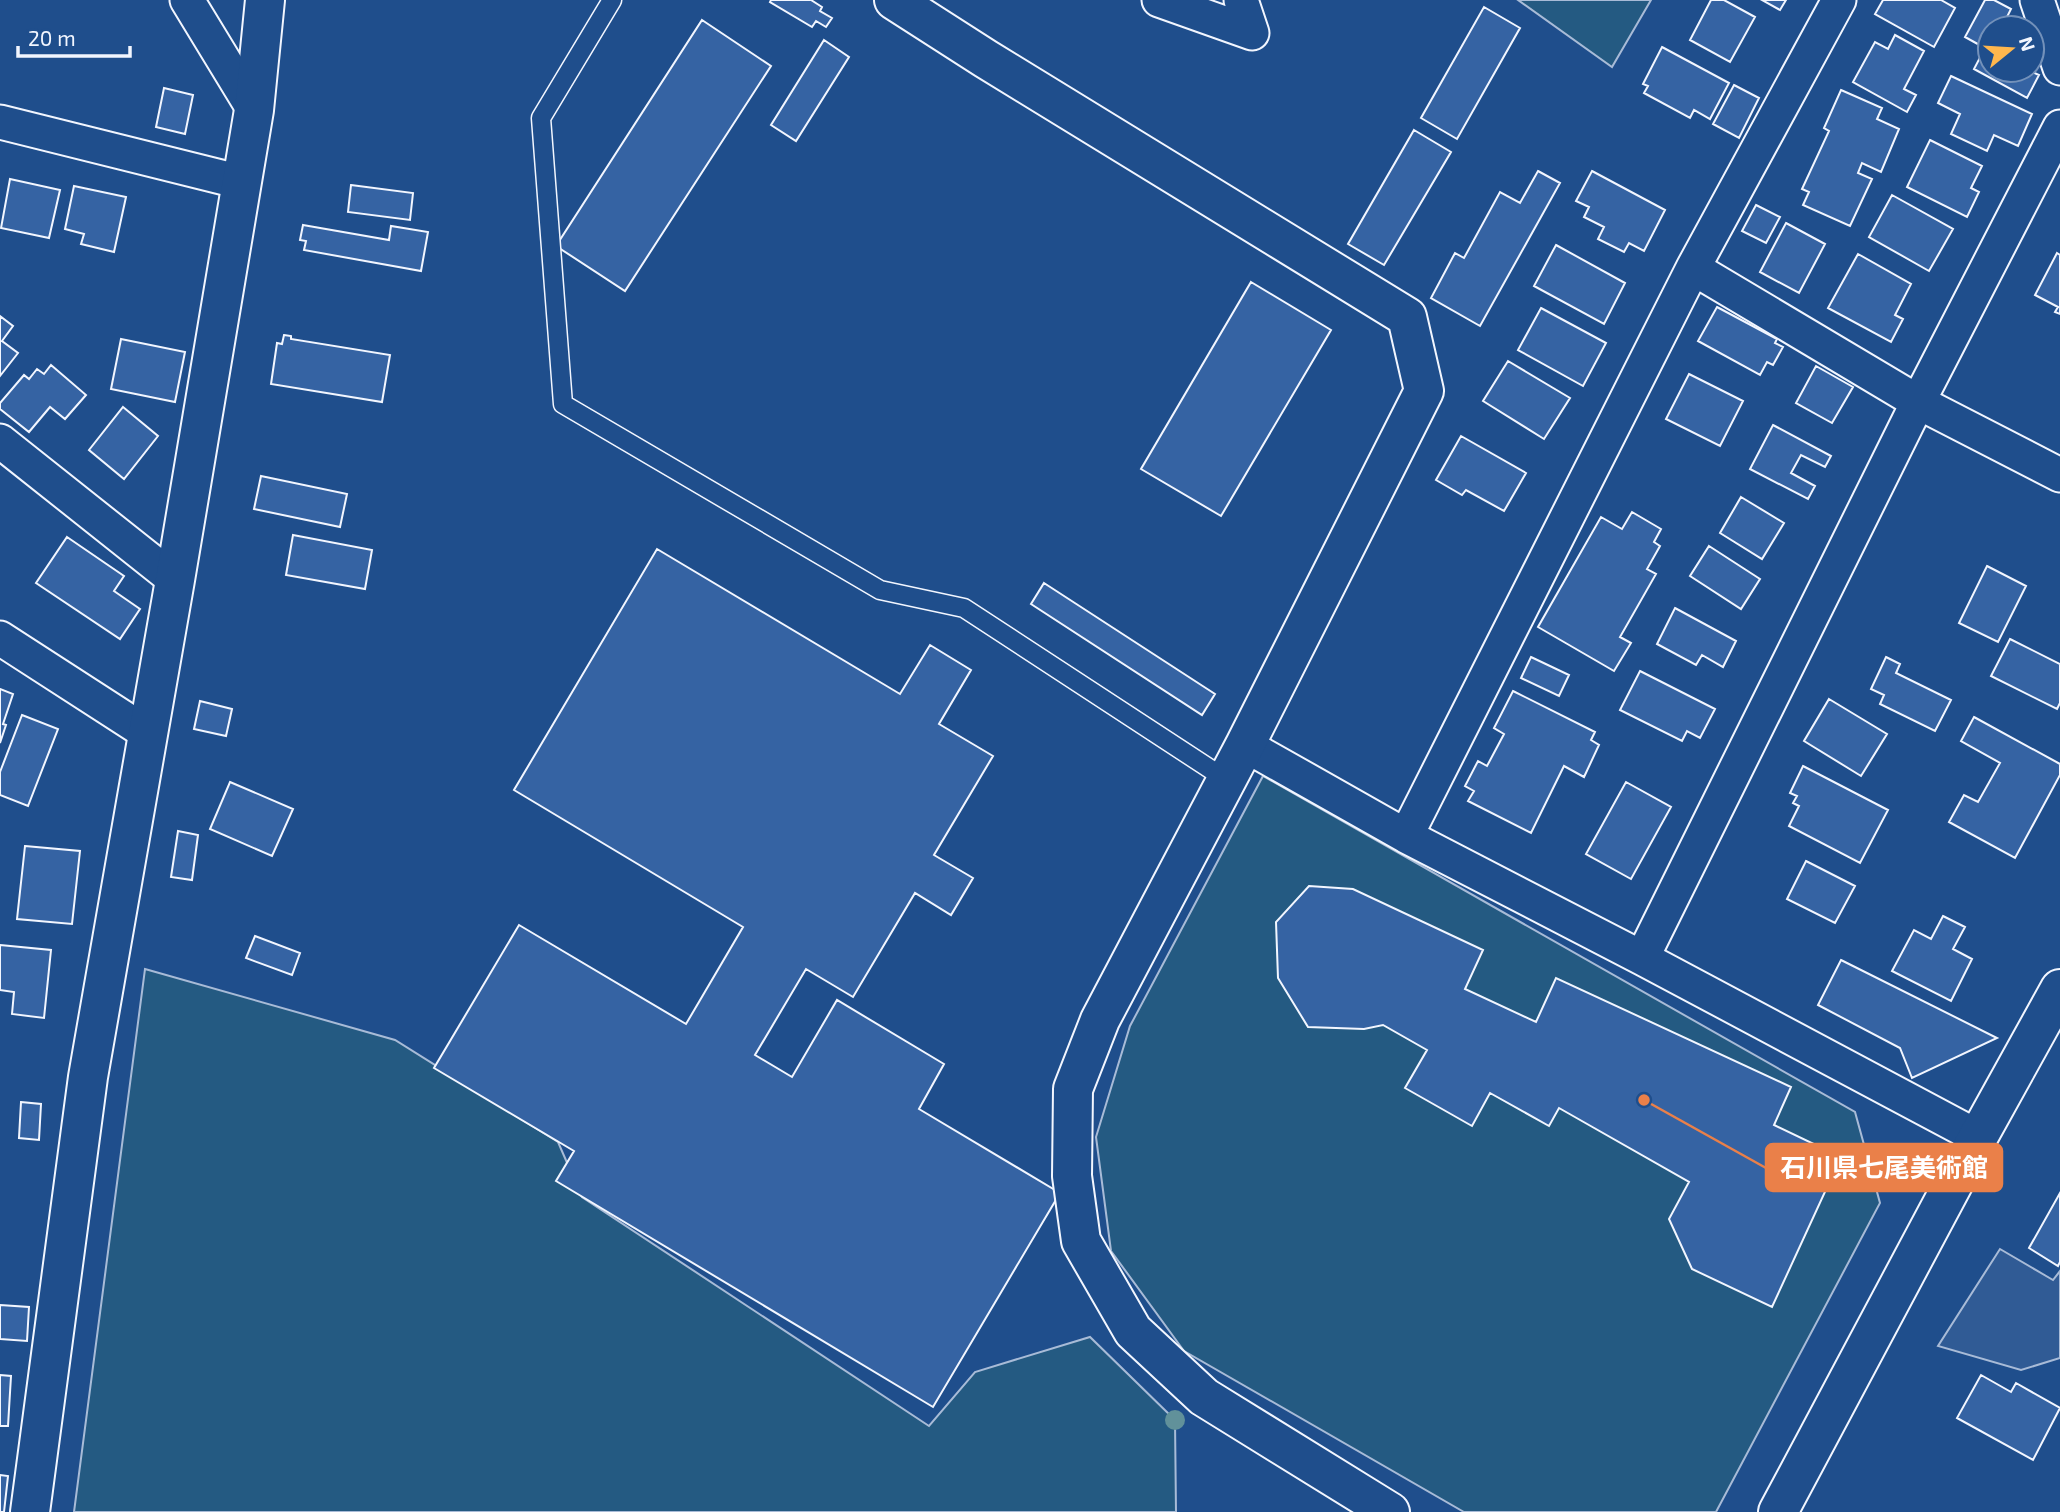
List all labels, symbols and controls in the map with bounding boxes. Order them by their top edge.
scale bar [18,14,130,58]
north arrow [1976,14,2046,84]
text: 20 m [28,25,76,50]
text: N [2015,34,2041,54]
callout: 石川県七尾美術館 [1766,1144,2002,1191]
text: 石川県七尾美術館 [1780,1151,1988,1182]

